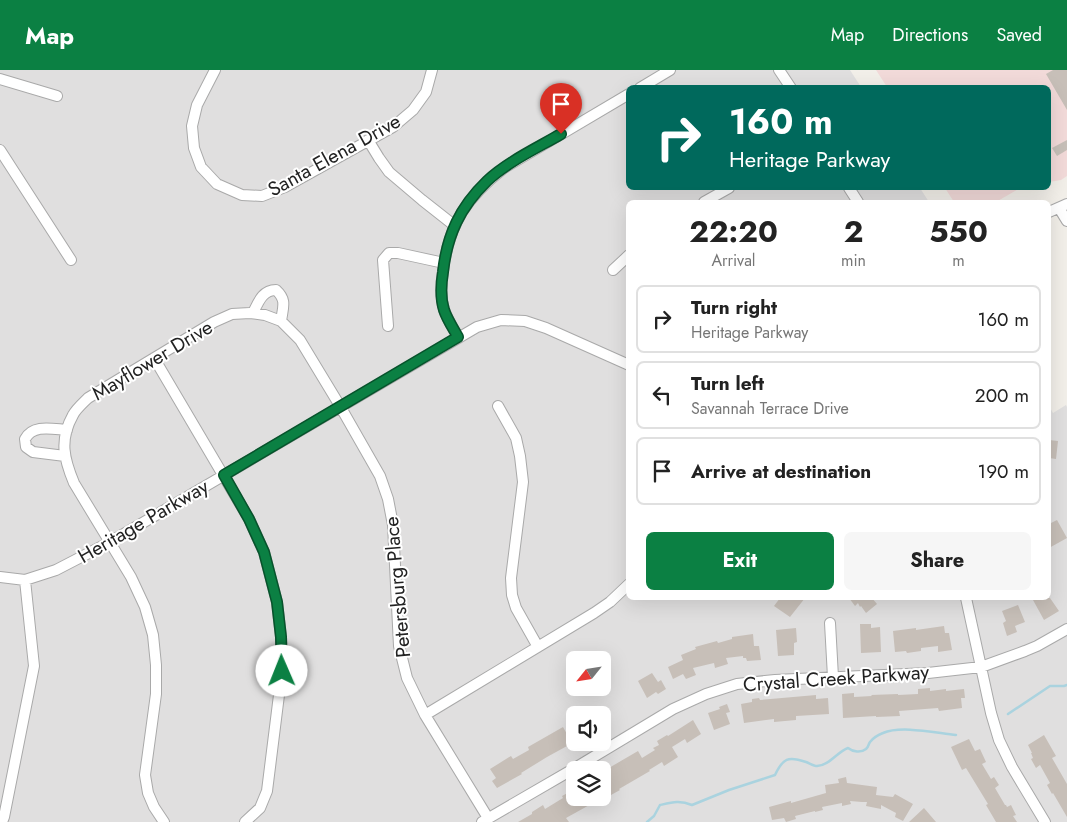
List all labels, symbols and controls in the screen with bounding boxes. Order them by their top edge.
text: Map [25,18,74,53]
text: Map [831,22,864,48]
text: Directions [892,22,968,48]
text: Saved [996,22,1042,48]
pin [540,83,582,134]
icon: arrive [547,90,575,118]
text: 160 m [729,97,833,147]
icon: right [646,105,711,170]
street label: Santa Elena Drive [262,107,406,204]
text: Heritage Parkway [729,143,890,175]
text: 22:20 [689,210,778,253]
text: 2 [844,210,863,253]
text: 550 [929,210,988,253]
text: Arrival [711,249,756,272]
text: min [841,249,866,272]
text: m [952,249,965,272]
text: Turn right [691,294,777,321]
icon: right [648,305,676,333]
text: 160 m [978,306,1029,333]
street label: Mayflower Drive [86,313,218,408]
text: Heritage Parkway [691,321,808,344]
text: Turn left [691,370,764,397]
icon: left [648,381,676,409]
text: 200 m [975,382,1029,409]
text: Savannah Terrace Drive [691,397,849,420]
icon: arrive [648,457,676,485]
text: Arrive at destination [691,458,871,485]
text: 190 m [978,458,1029,485]
street label: Heritage Parkway [73,472,214,571]
street label: Petersburg Place [377,515,418,659]
button: Exit [646,532,834,590]
button: Share [844,532,1031,590]
position arrow [255,644,307,696]
north arrow [566,651,611,696]
map controls [566,651,611,806]
street label: Crystal Creek Parkway [742,658,930,699]
button: sound [566,706,611,751]
button: layers [566,761,611,806]

